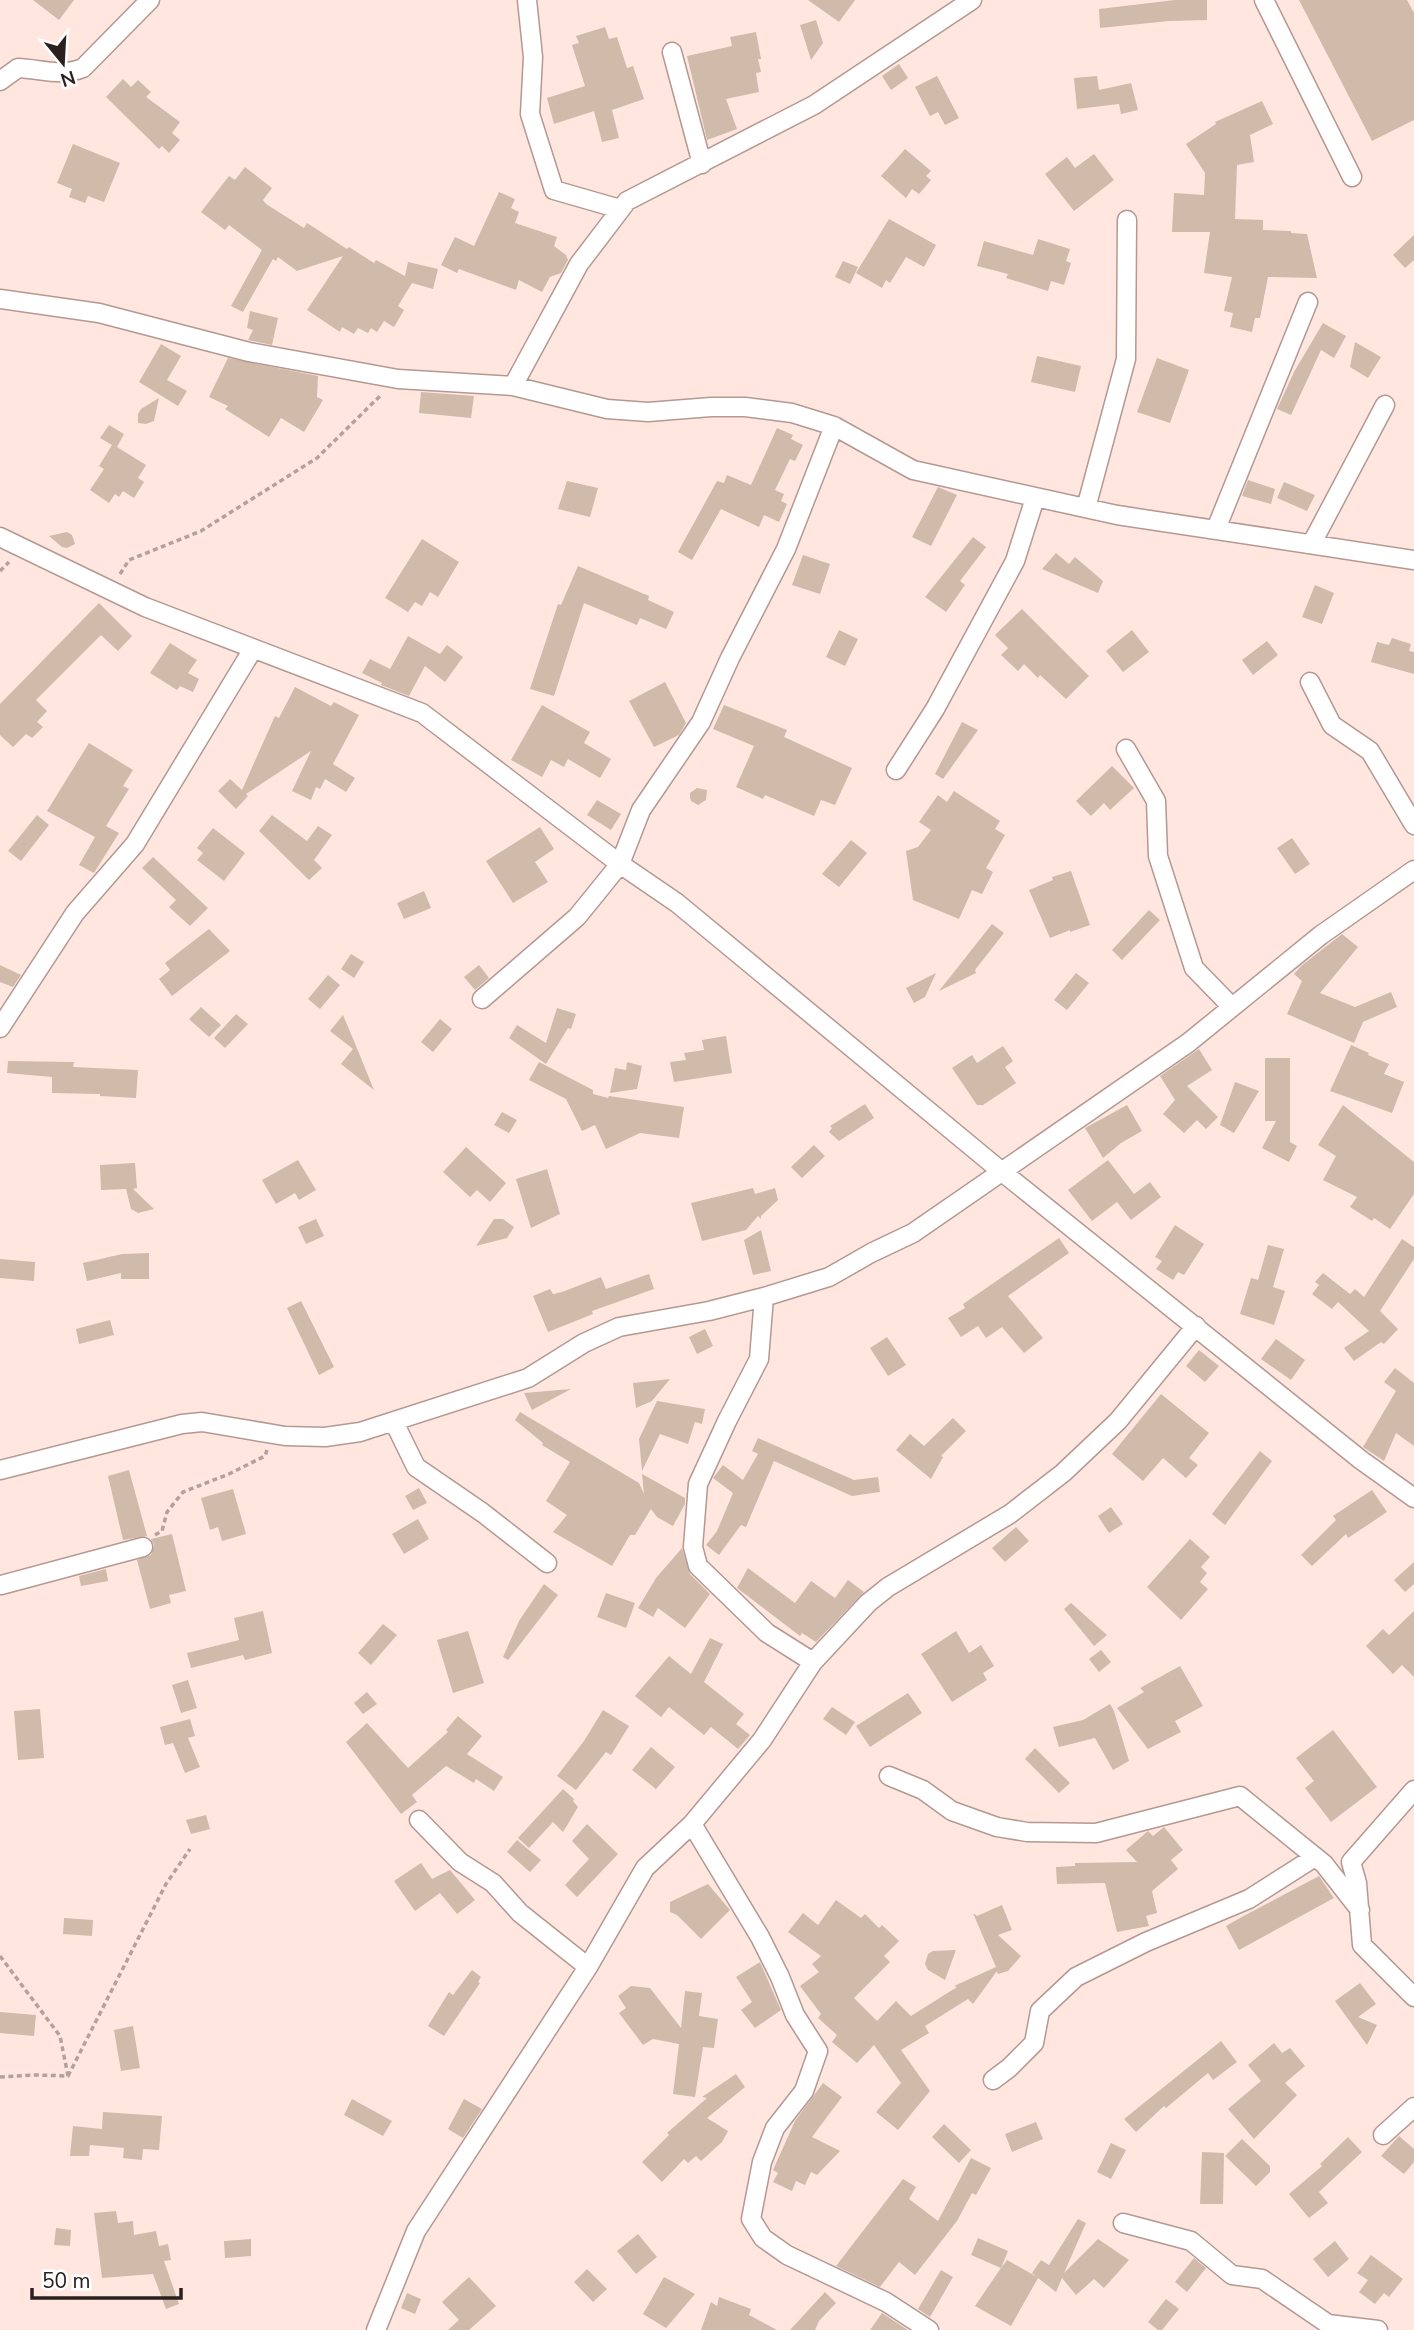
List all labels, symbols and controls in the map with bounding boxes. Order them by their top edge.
north arrow [28,28,98,98]
text: N [57,64,79,93]
scale bar [32,2256,180,2300]
text: 50 m [42,2267,91,2295]

